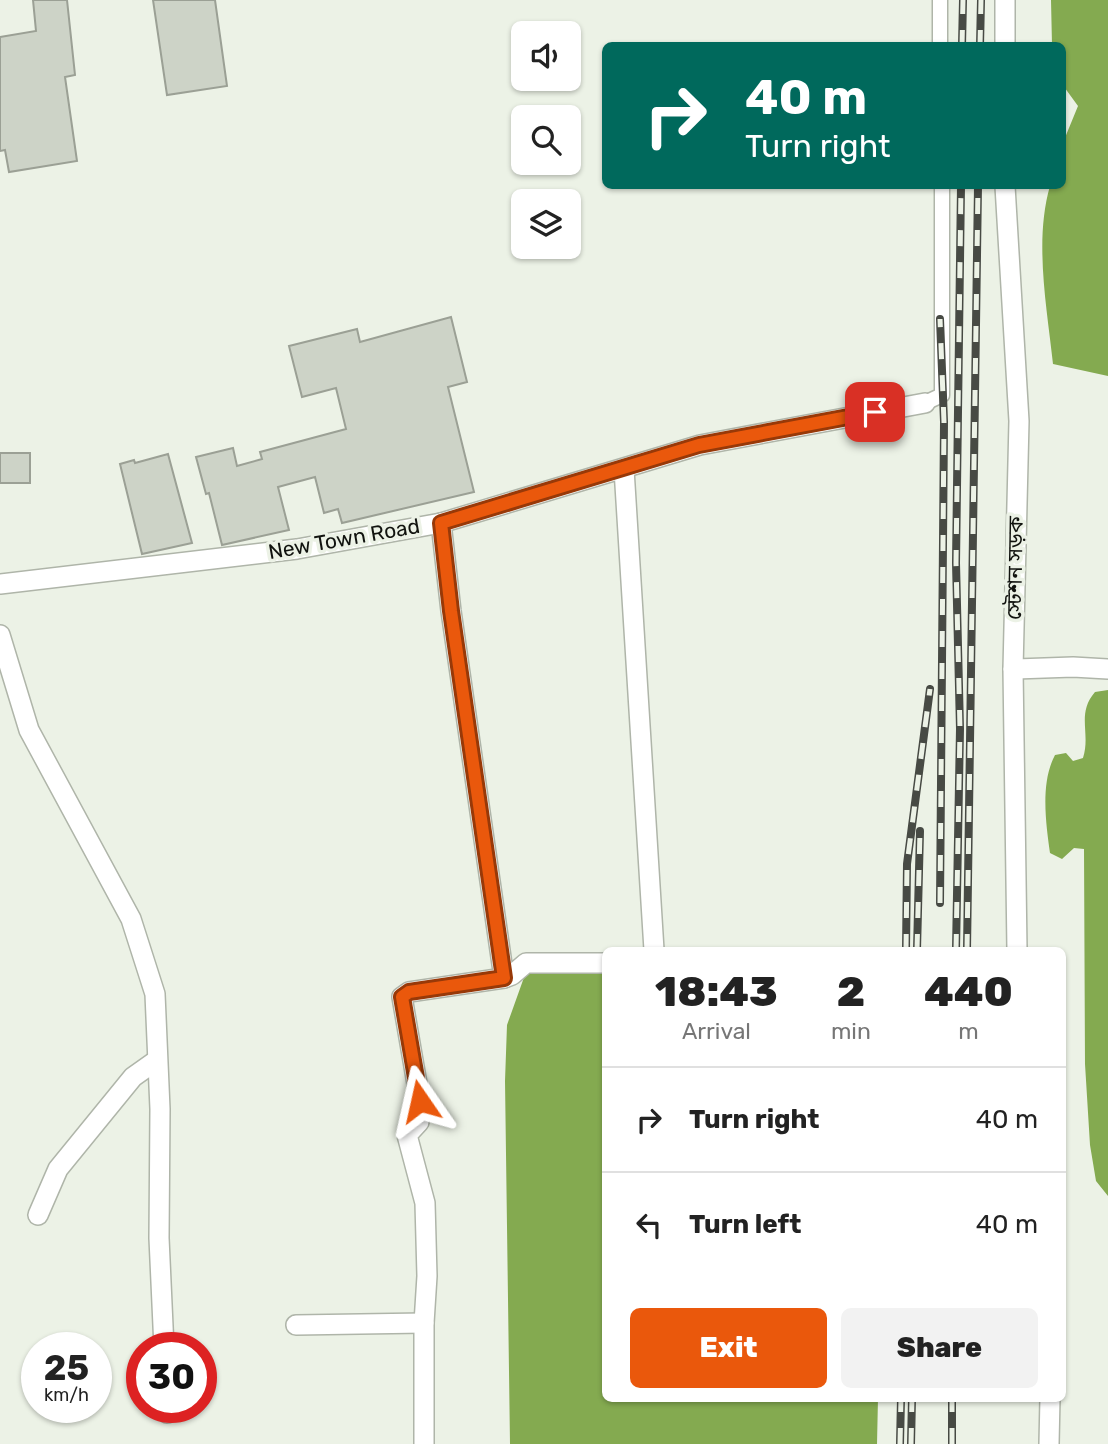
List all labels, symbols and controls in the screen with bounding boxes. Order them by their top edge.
map controls [511,21,581,259]
button: sound [511,21,581,91]
text: 40 m [745,68,867,126]
icon: right [630,70,721,161]
button: search [511,105,581,175]
text: Turn right [745,127,890,165]
button: layers [511,189,581,259]
pin [845,382,905,442]
icon: arrive [856,393,894,431]
street label: New Town Road [266,513,422,564]
street label: স্টেশন সড়ক [1001,515,1028,620]
text: 18:43 [655,967,778,1017]
text: 2 [837,967,865,1017]
text: 440 [924,967,1013,1017]
text: Arrival [682,1017,751,1045]
text: min [831,1017,871,1045]
text: m [958,1017,979,1045]
position arrow [383,1064,457,1138]
icon: right [630,1101,668,1139]
text: Turn right [689,1104,819,1135]
text: 40 m [976,1104,1038,1135]
icon: left [630,1206,668,1244]
text: Turn left [689,1209,801,1240]
text: 40 m [976,1209,1038,1240]
button: Exit [630,1308,827,1388]
button: Share [841,1308,1038,1388]
speed limit sign: 30 [126,1332,217,1423]
text: 25 [44,1347,89,1389]
text: km/h [44,1384,89,1406]

